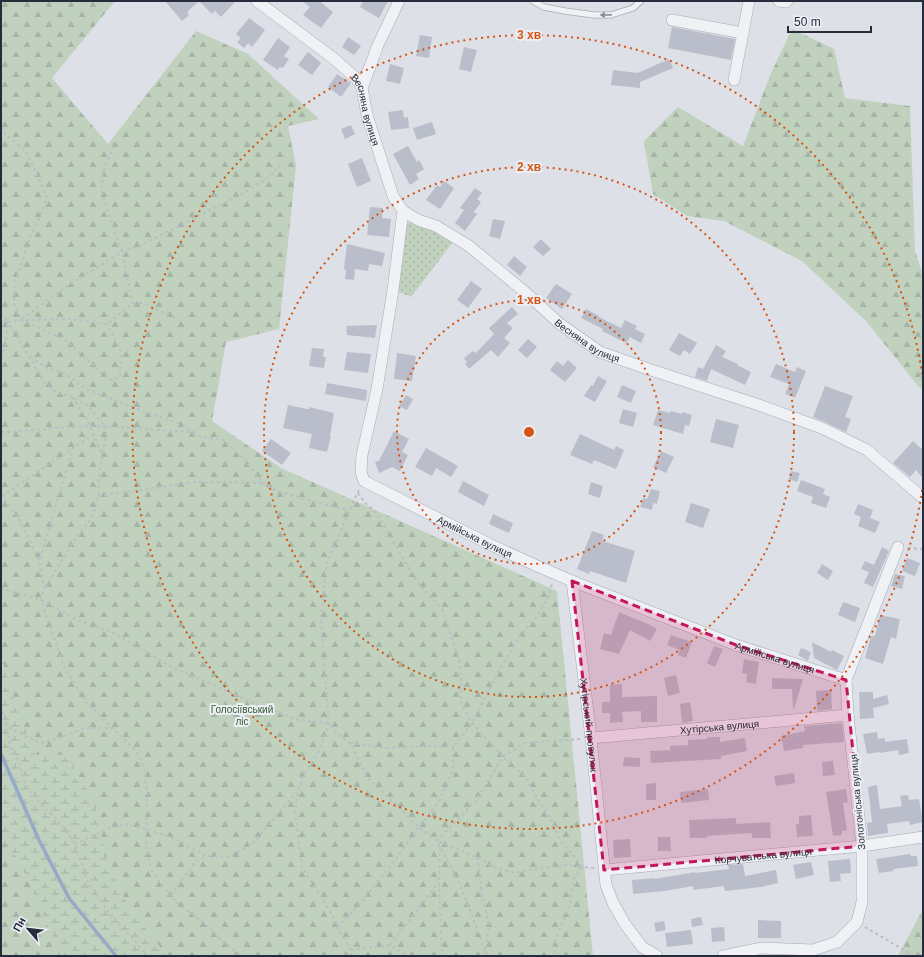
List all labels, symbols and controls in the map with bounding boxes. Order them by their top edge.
scale bar [788,8,871,34]
one-way arrow [599,12,612,18]
text: 50 m [794,15,821,29]
text: 3 хв [517,28,541,42]
street label: Весняна вулиця [349,72,381,147]
text: 2 хв [517,160,541,174]
text: 1 хв [517,293,541,307]
street label: Весняна вулиця [552,317,621,365]
centre of rings [522,425,536,439]
street label: Армійська вулиця [435,514,514,560]
street label: Армійська вулиця [734,640,816,676]
street label: Хутірський провулок [578,677,600,773]
park label: Голосіївський ліс [211,704,273,727]
street label: Хутірська вулиця [679,718,760,736]
street label: Золотоніська вулиця [848,754,867,850]
street label: Корчуватська вулиця [714,846,812,866]
north arrow [8,909,48,949]
text: Пн [10,915,28,934]

